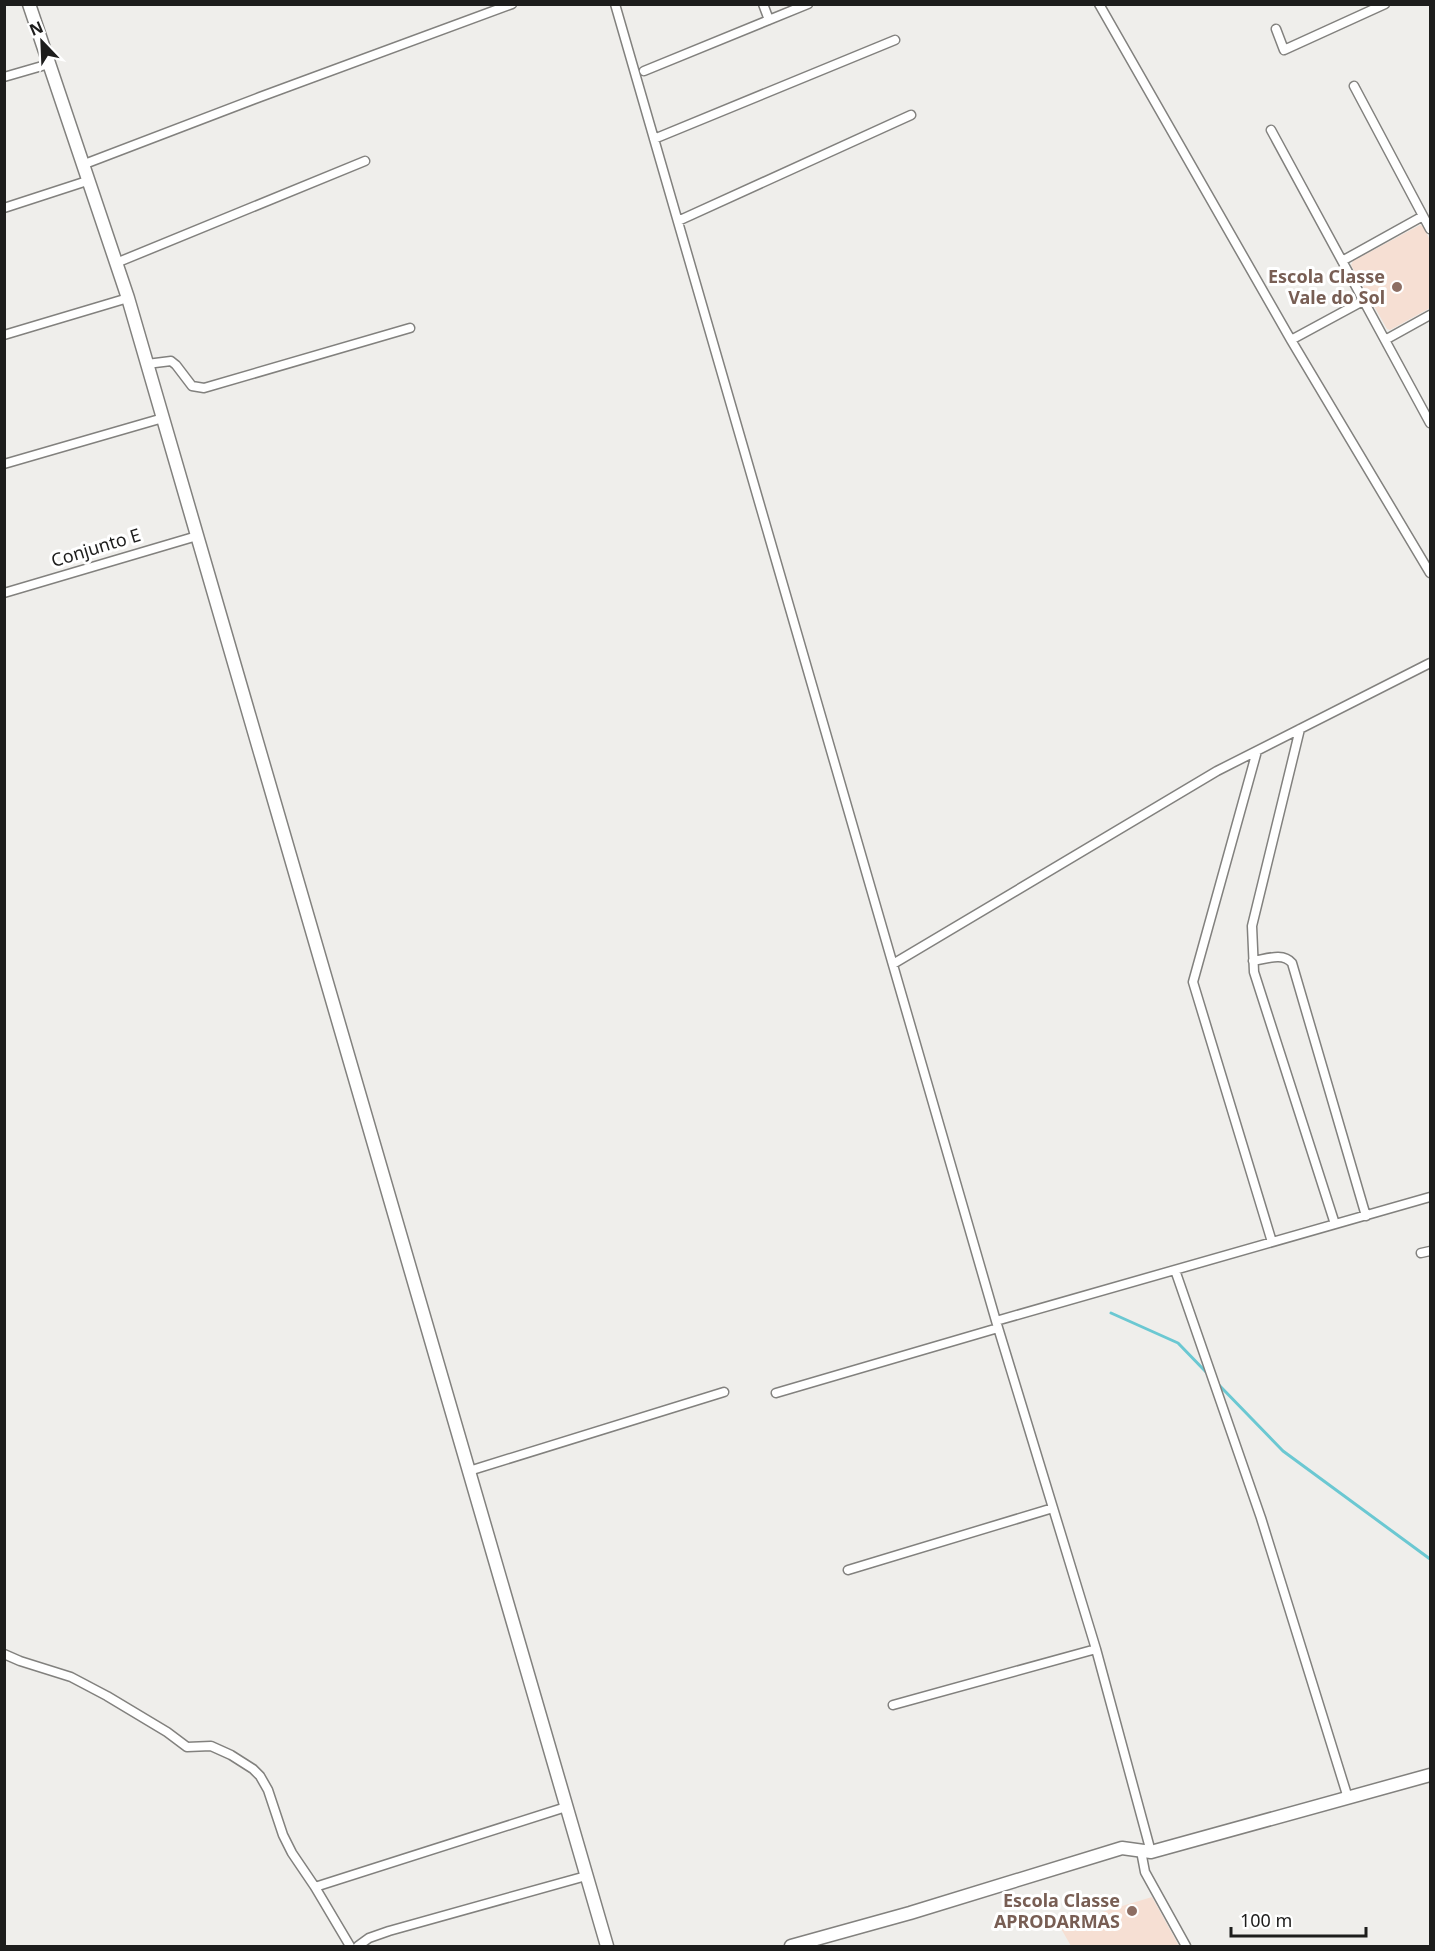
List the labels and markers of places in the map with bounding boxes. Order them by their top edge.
place label: Escola Classe Vale do Sol [1268,264,1385,309]
marker: Escola Classe Vale do Sol [1390,280,1404,294]
place label: Escola Classe APRODARMAS [994,1888,1120,1933]
marker: Escola Classe APRODARMAS [1125,1904,1139,1918]

